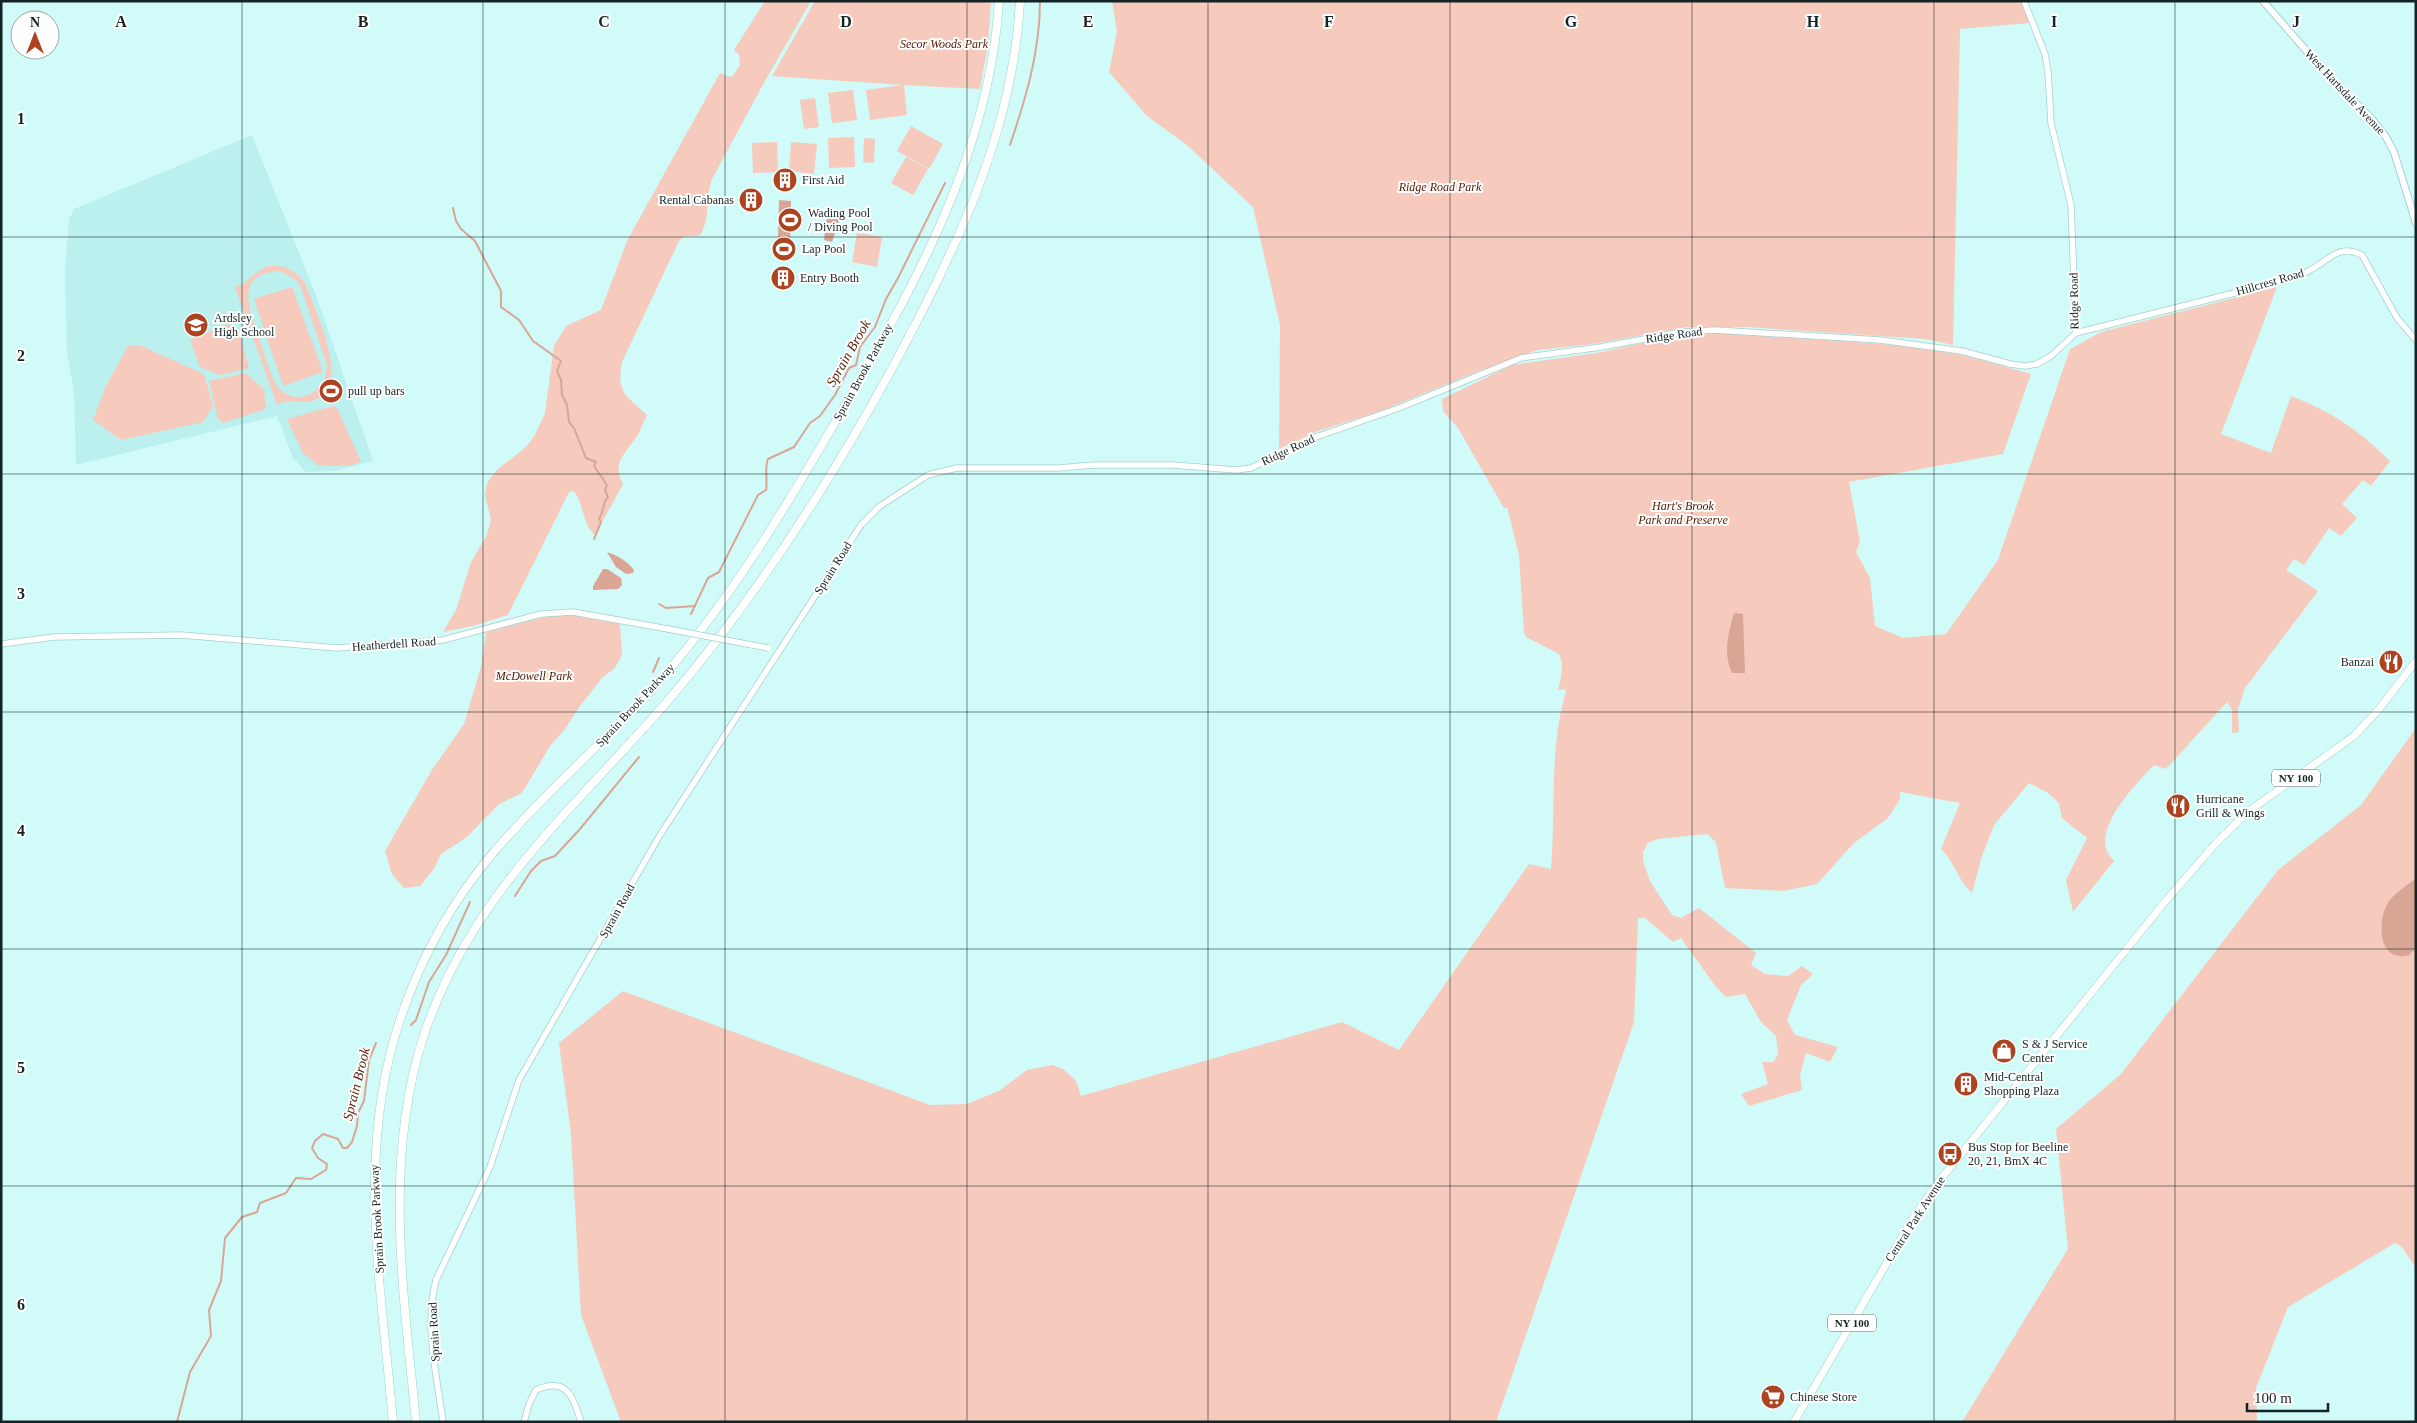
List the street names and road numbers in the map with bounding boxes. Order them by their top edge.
street label: West Hartsdale Avenue [2302,46,2388,138]
street label: Hillcrest Road [2235,266,2305,298]
street label: Ridge Road [2067,272,2081,330]
street label: Sprain Brook Parkway [830,321,896,423]
street label: Ridge Road [1645,324,1703,346]
street label: Ridge Road [1259,432,1317,468]
street label: Sprain Road [811,539,855,597]
street label: Heatherdell Road [351,634,437,654]
street label: Sprain Brook Parkway [593,660,677,750]
road number: NY 100 [2272,770,2320,786]
street label: Sprain Road [596,882,638,940]
street label: Sprain Brook Parkway [367,1164,387,1274]
street label: Central Park Avenue [1882,1174,1948,1264]
street label: Sprain Road [425,1302,443,1362]
road number: NY 100 [1828,1315,1876,1332]

